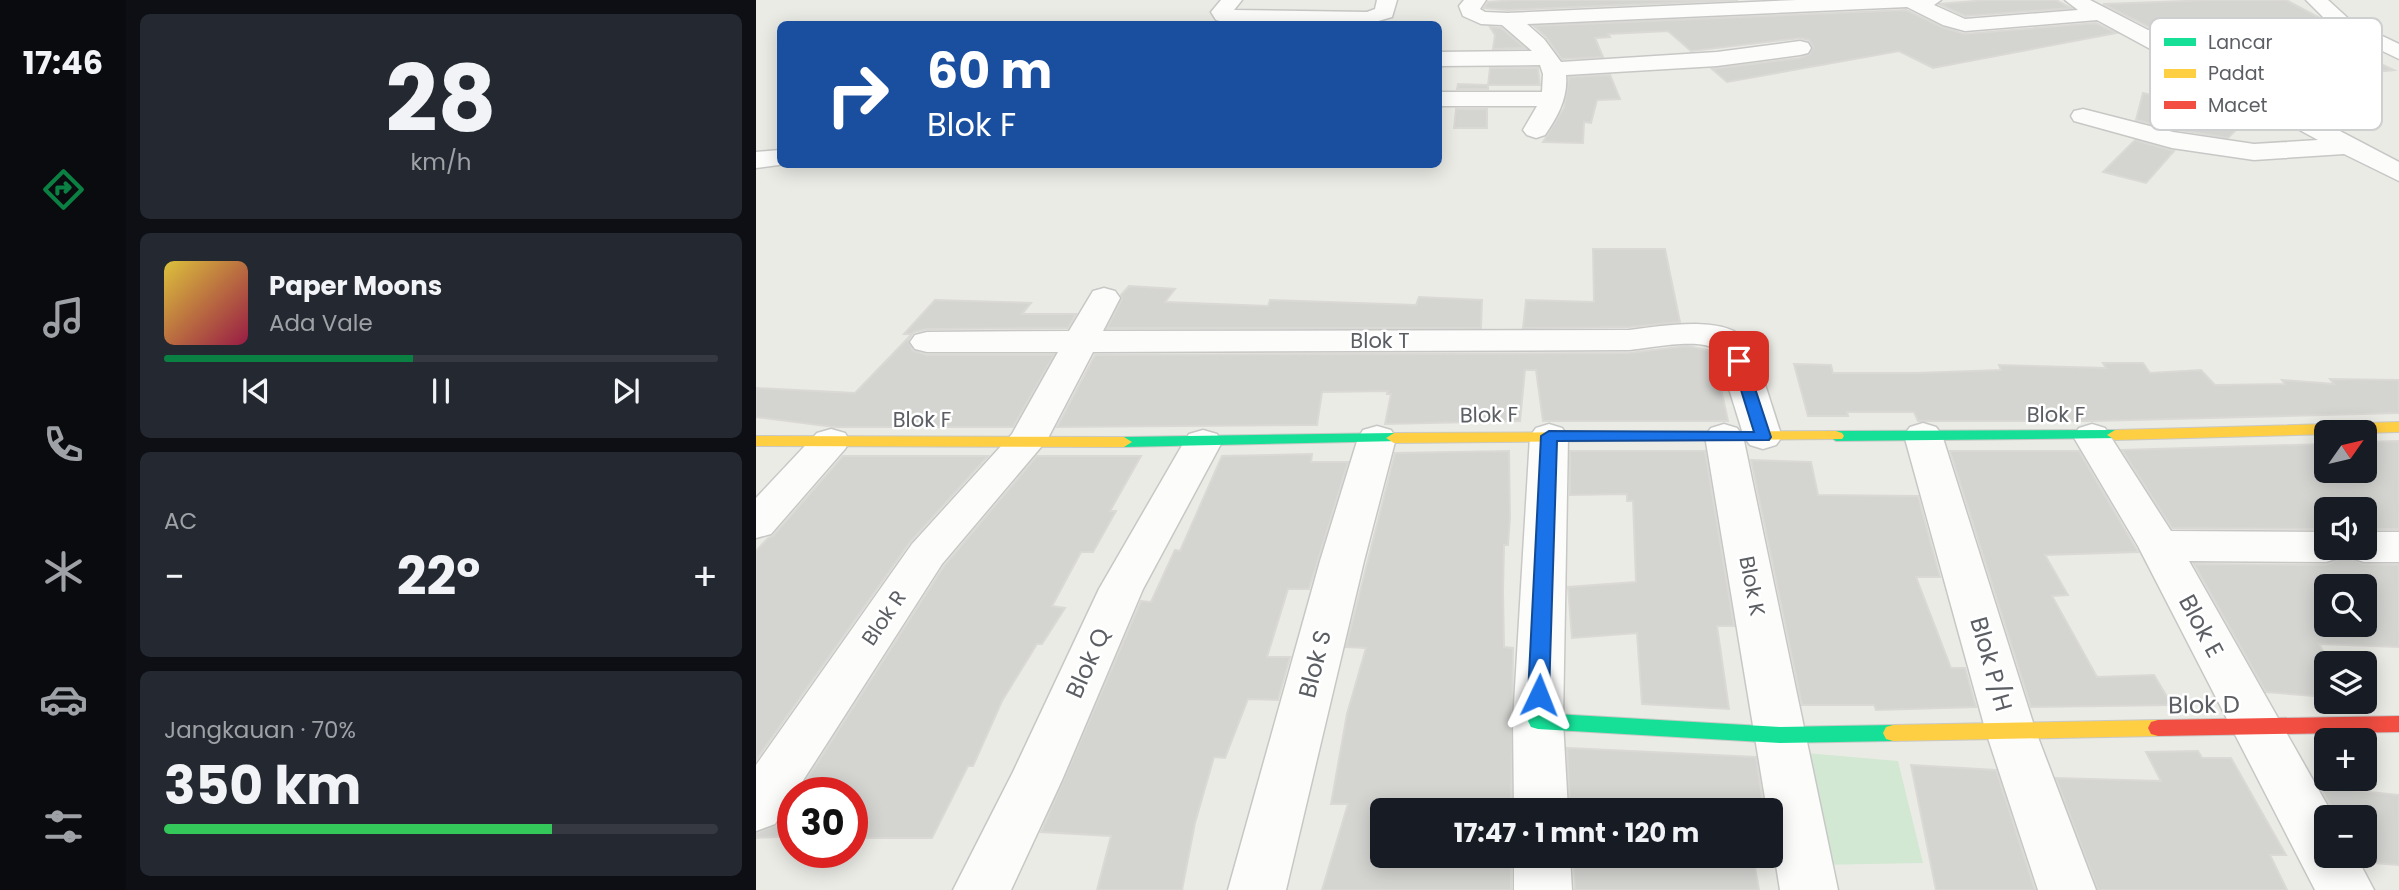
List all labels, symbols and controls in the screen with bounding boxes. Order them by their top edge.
legend [2150,18,2382,130]
text: Lancar [2208,29,2273,56]
text: 28 [386,35,496,163]
text: 60 m [927,37,1052,105]
text: 17:46 [23,40,103,85]
icon: right [812,49,903,140]
text: Padat [2208,60,2265,87]
text: Macet [2208,92,2268,119]
text: Blok F [927,102,1016,147]
text: km/h [410,146,472,178]
icon: directions [39,165,88,214]
text: Paper Moons [269,268,442,304]
icon: music [39,293,88,342]
text: Ada Vale [269,307,373,339]
street label: Blok T [1350,326,1410,355]
pin [1709,331,1769,391]
icon: arrive [1720,342,1758,380]
icon: previous [237,372,275,410]
icon: pause [422,372,460,410]
icon: next [607,372,645,410]
street label: Blok F [1459,399,1518,430]
street label: Blok F [2027,400,2085,429]
street label: Blok F [893,405,951,434]
icon: phone [39,420,88,469]
north arrow [2314,420,2376,483]
map controls [2314,420,2377,868]
button: sound [2314,497,2377,560]
text: AC [164,505,197,537]
text: 22° [397,540,480,613]
icon: climate [39,547,88,596]
text: − [164,550,185,603]
text: + [692,550,718,603]
street label: Blok K [1732,553,1773,619]
button: search [2314,574,2377,637]
street label: Blok R [855,584,913,651]
street label: Blok E [2171,588,2232,663]
street label: Blok P/H [1962,613,2021,715]
street label: Blok Q [1057,622,1118,703]
street label: Blok S [1290,626,1339,701]
button: layers [2314,651,2377,714]
position arrow [1502,658,1576,732]
icon: car [39,675,88,724]
street label: Blok D [2168,687,2240,722]
text: Jangkauan · 70% [164,714,356,746]
button: + [2314,728,2377,791]
text: 350 km [164,749,361,822]
speed limit sign: 30 [777,777,868,868]
icon: filters [39,802,88,851]
button: − [2314,805,2377,868]
text: 17:47 · 1 mnt · 120 m [1454,815,1699,851]

